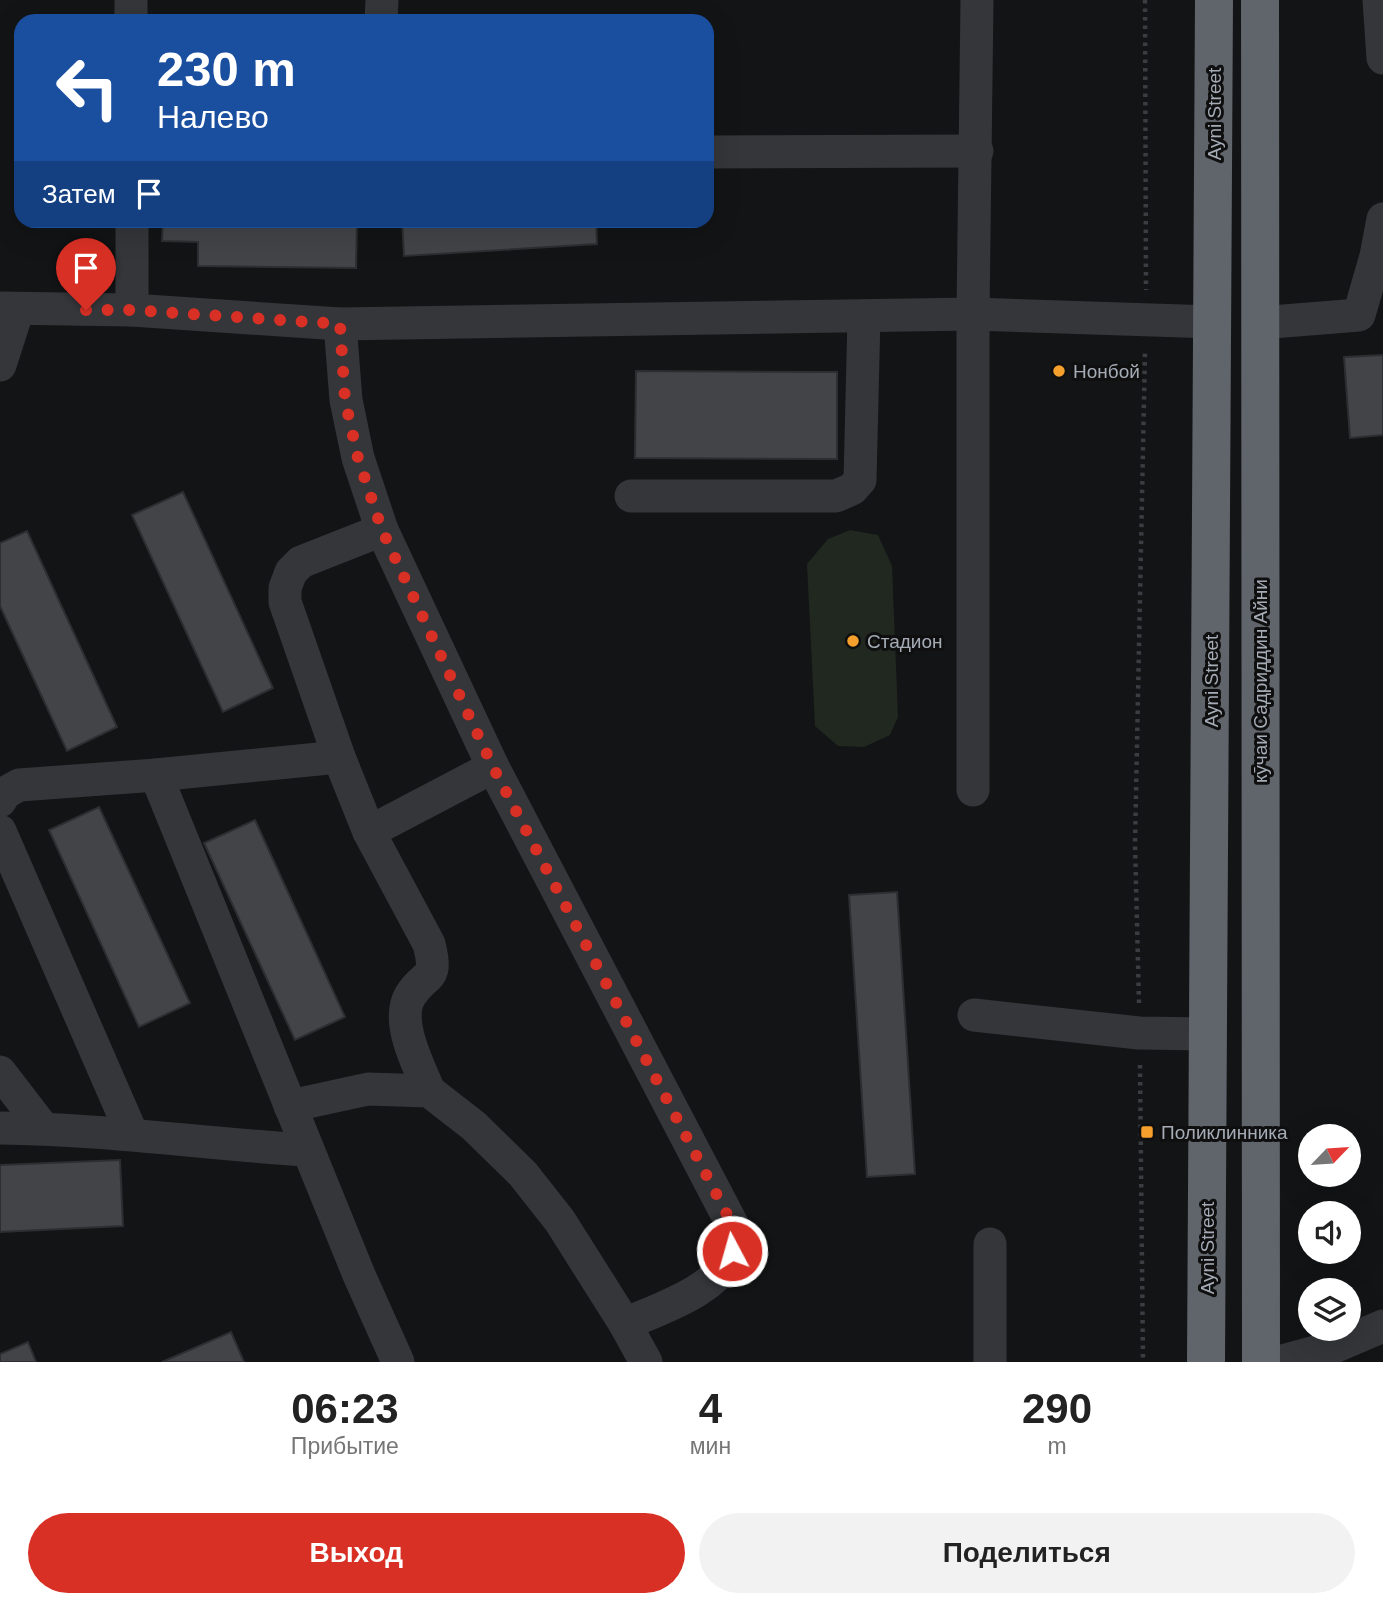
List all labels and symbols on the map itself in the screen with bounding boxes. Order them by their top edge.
street label: Ayni Street [1204,67,1225,160]
pin [56,238,116,310]
place label: Нонбой [1073,361,1140,382]
marker: Нонбой [1051,363,1067,379]
street label: кӯчаи Садриддин Айни [1250,579,1271,783]
place label: Стадион [867,631,943,652]
marker: Стадион [845,633,861,649]
street label: Ayni Street [1201,634,1222,727]
place label: Поликлинника [1161,1122,1288,1143]
marker: Поликлинника [1139,1124,1155,1140]
north arrow [1298,1124,1362,1186]
street label: Ayni Street [1197,1201,1218,1294]
position arrow [695,1214,769,1288]

